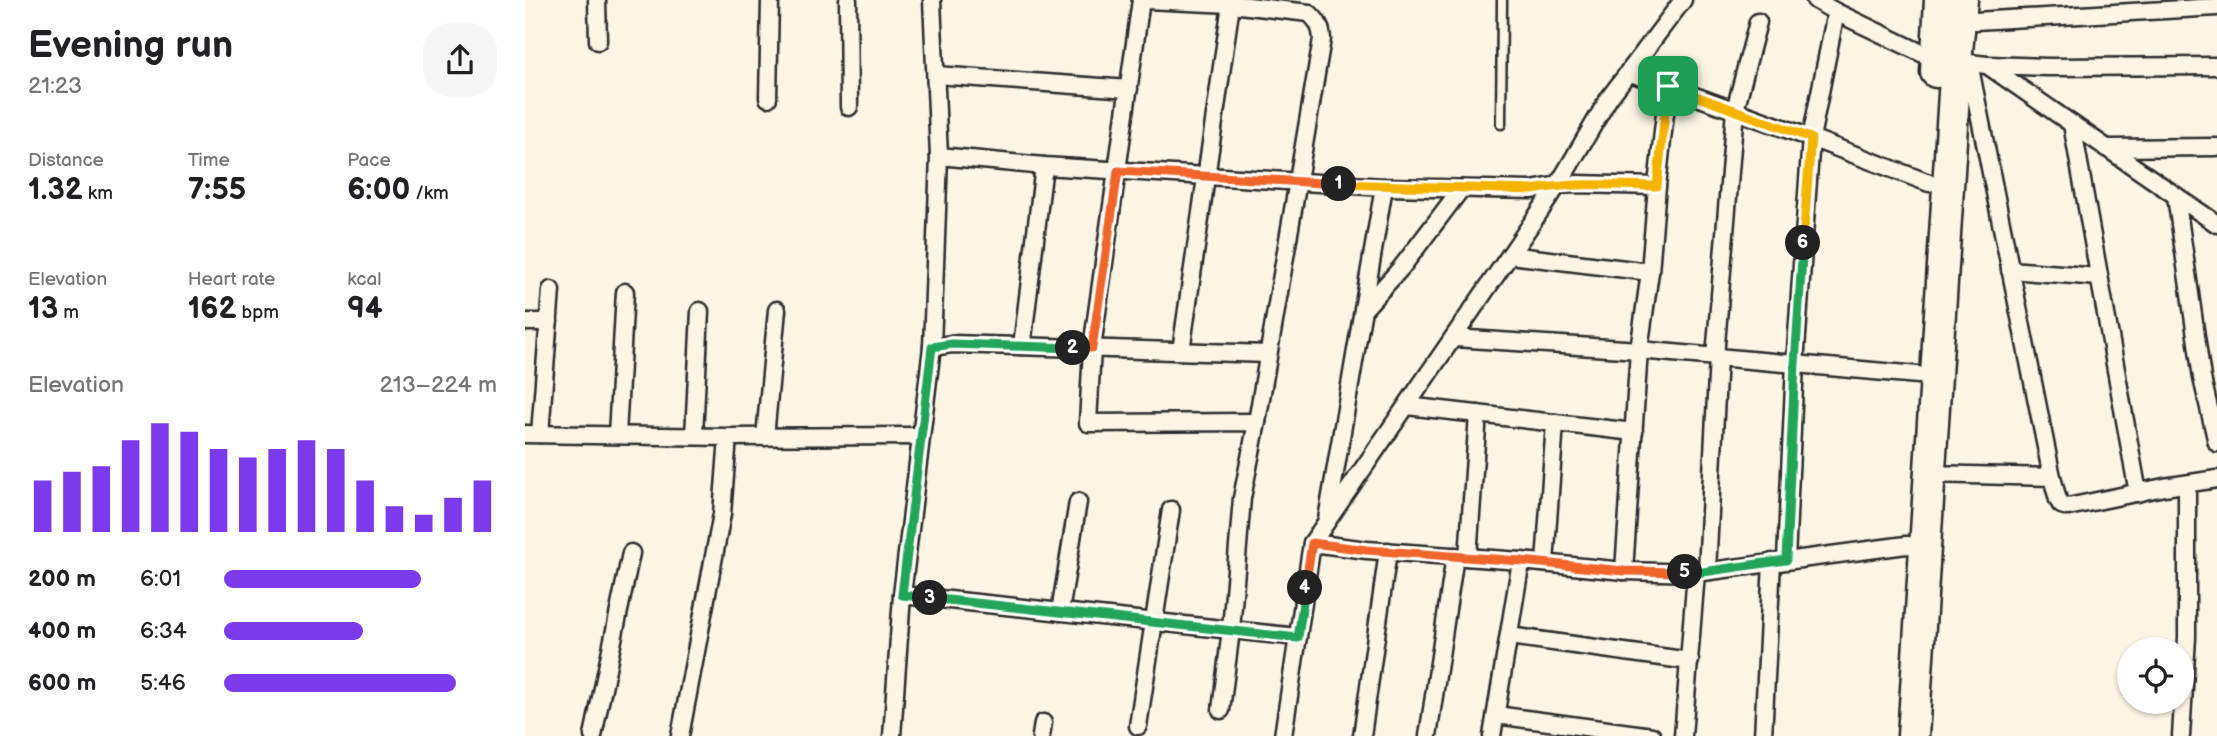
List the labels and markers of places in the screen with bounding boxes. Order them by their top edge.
pin [1638,56,1698,116]
pin: 1 [1321,166,1357,202]
pin: 6 [1785,226,1821,260]
pin: 2 [1055,330,1091,366]
pin: 5 [1667,554,1703,590]
pin: 4 [1287,570,1323,606]
pin: 3 [913,580,947,616]

